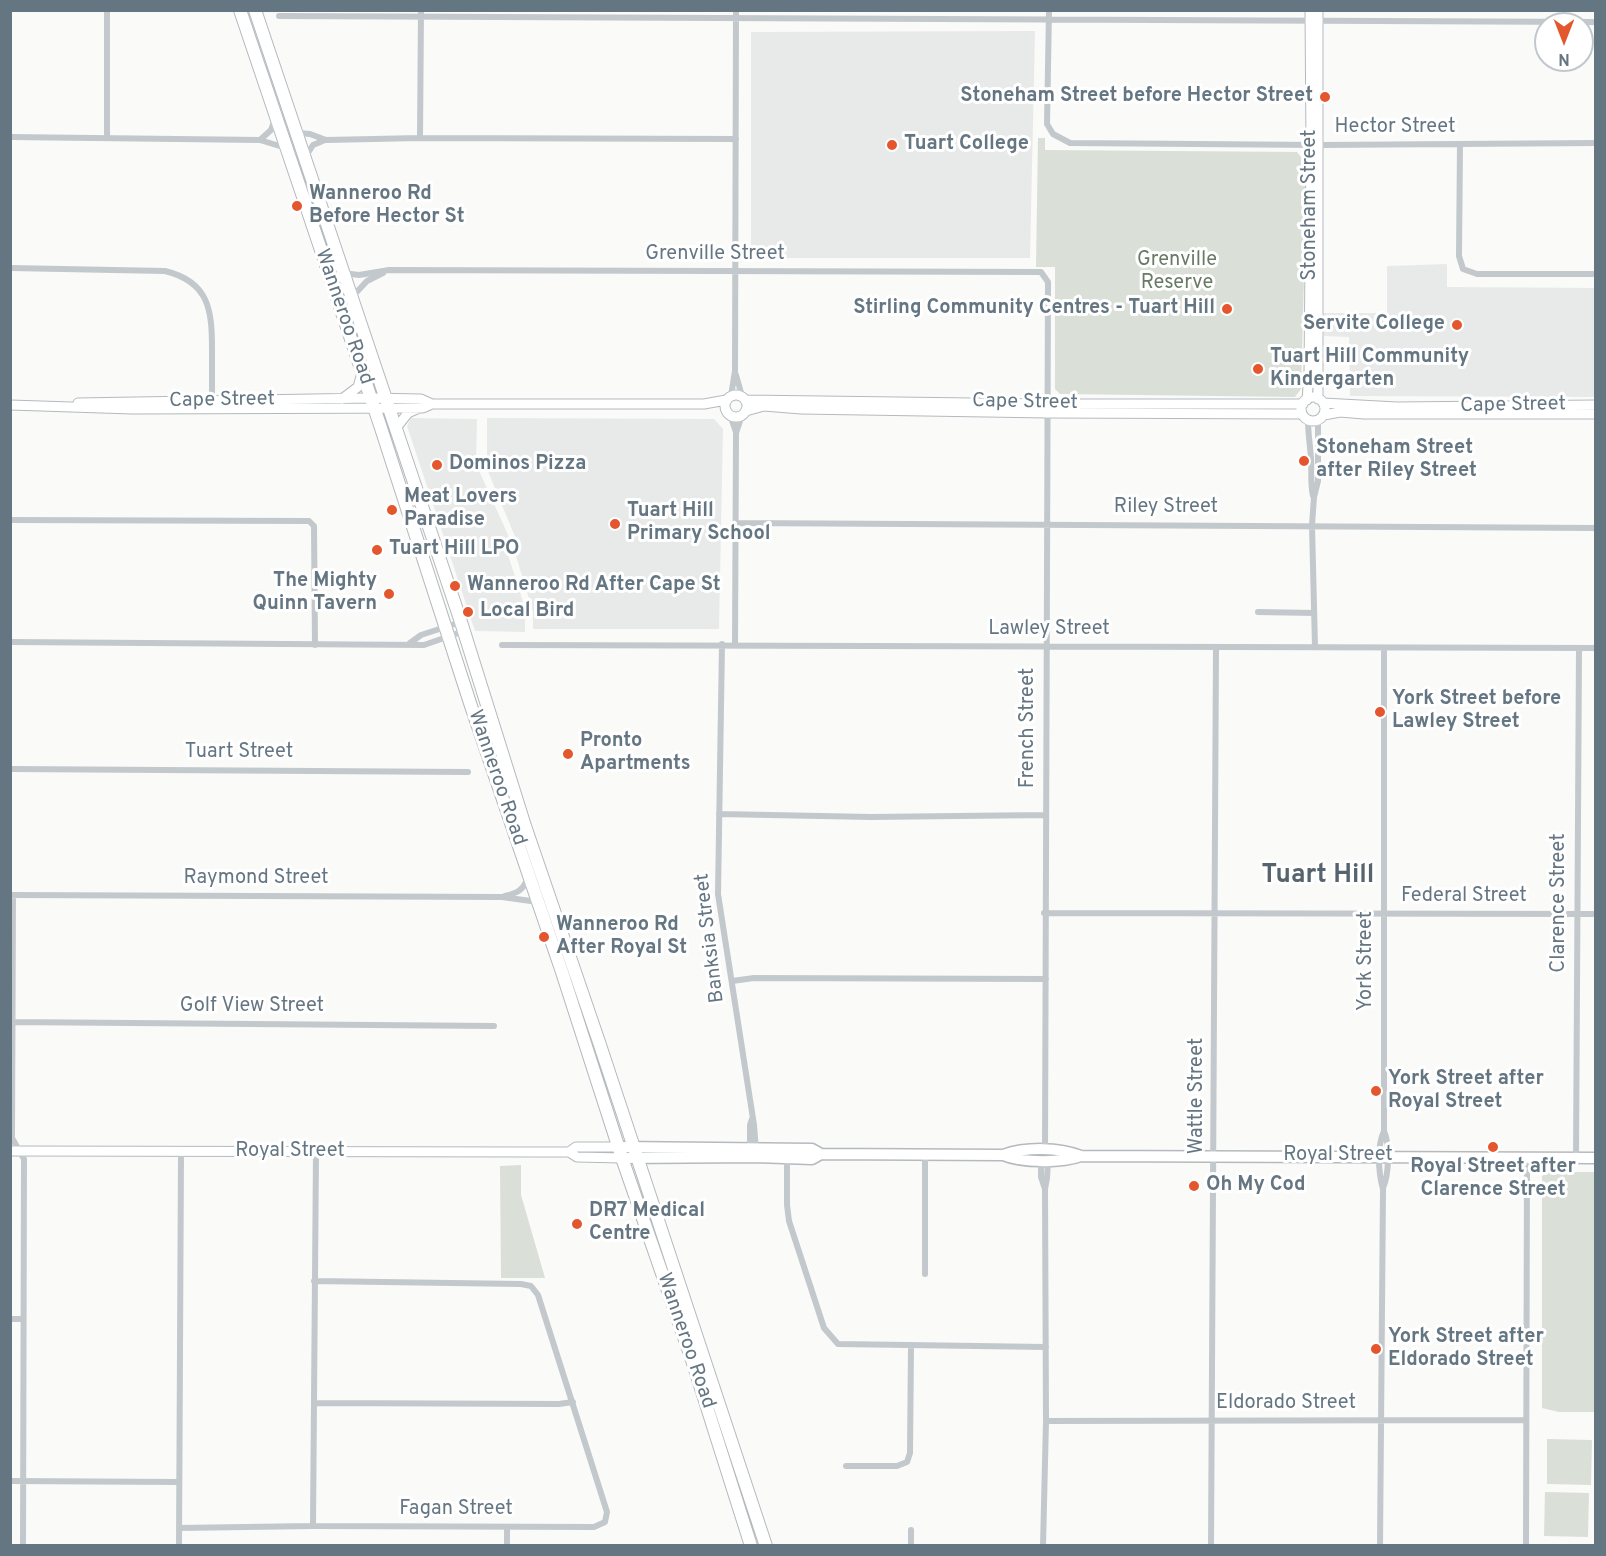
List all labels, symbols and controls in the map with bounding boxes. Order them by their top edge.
north arrow [1534,12,1594,72]
text: N [1558,48,1570,68]
place label: Stoneham Street before Hector Street [960,85,1313,109]
marker: Stoneham Street before Hector Street [1318,90,1332,104]
street label: Hector Street [1335,116,1455,140]
street label: Stoneham Street [1299,129,1323,281]
place label: Tuart College [904,133,1029,157]
marker: Tuart College [885,138,899,152]
place label: Wanneroo Rd Before Hector St [309,183,465,230]
marker: Wanneroo Rd Before Hector St [290,199,304,213]
street label: Grenville Street [645,243,785,267]
street label: Wanneroo Road [309,246,377,388]
park label: Grenville Reserve [1137,249,1217,296]
place label: Stirling Community Centres - Tuart Hill [853,297,1215,321]
marker: Stirling Community Centres - Tuart Hill [1220,302,1234,316]
place label: Servite College [1303,313,1445,337]
marker: Servite College [1450,318,1464,332]
place label: Tuart Hill Community Kindergarten [1270,346,1469,393]
marker: Tuart Hill Community Kindergarten [1251,362,1265,376]
street label: Cape Street [169,388,275,414]
street label: Cape Street [972,390,1078,416]
street label: Cape Street [1460,393,1566,419]
place label: Stoneham Street after Riley Street [1316,437,1477,484]
place label: Dominos Pizza [449,453,586,477]
marker: Stoneham Street after Riley Street [1297,454,1311,468]
marker: Dominos Pizza [430,458,444,472]
place label: Meat Lovers Paradise [404,486,517,533]
street label: Riley Street [1114,496,1218,520]
place label: Tuart Hill Primary School [627,500,771,547]
marker: Meat Lovers Paradise [385,503,399,517]
marker: Tuart Hill Primary School [608,517,622,531]
place label: Tuart Hill LPO [389,538,519,562]
marker: Tuart Hill LPO [370,543,384,557]
place label: The Mighty Quinn Tavern [252,570,377,617]
place label: Wanneroo Rd After Cape St [467,574,721,598]
marker: Wanneroo Rd After Cape St [448,579,462,593]
marker: The Mighty Quinn Tavern [382,587,396,601]
place label: Local Bird [480,600,574,624]
marker: Local Bird [461,605,475,619]
street label: Lawley Street [988,618,1110,642]
street label: French Street [1017,668,1041,788]
place label: York Street before Lawley Street [1392,688,1561,735]
marker: York Street before Lawley Street [1373,705,1387,719]
street label: Wanneroo Road [462,707,530,849]
place label: Pronto Apartments [580,730,691,777]
street label: Tuart Street [185,741,293,765]
marker: Pronto Apartments [561,747,575,761]
street label: Clarence Street [1548,833,1572,973]
district label: Tuart Hill [1262,861,1374,893]
street label: Raymond Street [183,867,329,891]
street label: Banksia Street [691,872,731,1004]
street label: Federal Street [1401,885,1527,909]
street label: York Street [1355,911,1379,1011]
place label: Wanneroo Rd After Royal St [556,914,687,961]
marker: Wanneroo Rd After Royal St [537,930,551,944]
street label: Golf View Street [180,995,324,1019]
street label: Wattle Street [1186,1038,1210,1154]
place label: York Street after Royal Street [1388,1068,1544,1115]
marker: York Street after Royal Street [1369,1084,1383,1098]
street label: Royal Street [235,1140,345,1164]
marker: Royal Street after Clarence Street [1486,1140,1500,1154]
street label: Royal Street [1283,1144,1393,1168]
place label: Royal Street after Clarence Street [1410,1156,1576,1203]
place label: Oh My Cod [1206,1174,1306,1198]
marker: Oh My Cod [1187,1179,1201,1193]
place label: DR7 Medical Centre [589,1200,705,1247]
marker: DR7 Medical Centre [570,1217,584,1231]
street label: Wanneroo Road [651,1270,719,1412]
place label: York Street after Eldorado Street [1388,1326,1544,1373]
marker: York Street after Eldorado Street [1369,1342,1383,1356]
street label: Eldorado Street [1216,1392,1356,1416]
street label: Fagan Street [399,1498,513,1522]

